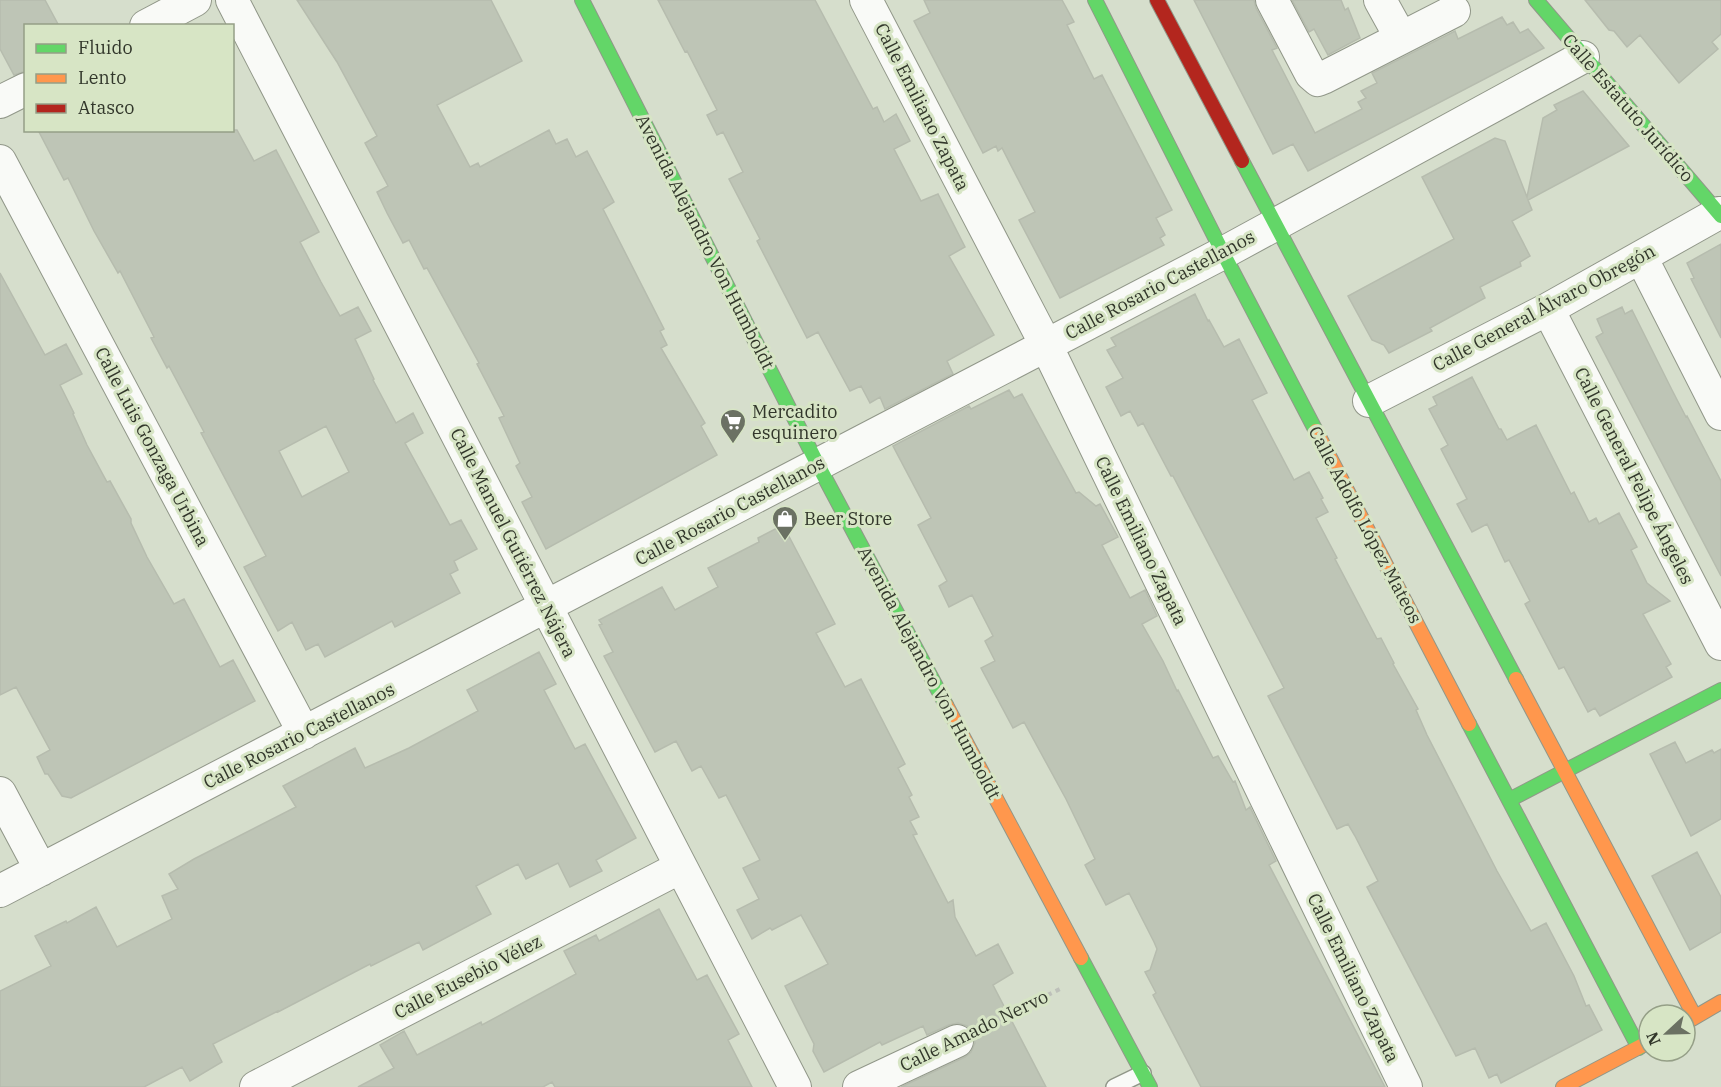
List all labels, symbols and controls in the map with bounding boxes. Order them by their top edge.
street label: Calle Emiliano Zapata [870,19,975,195]
legend [24,24,234,132]
street label: Calle Estatuto Jurídico [1558,29,1699,187]
text: Fluido [78,36,133,59]
text: Lento [78,66,126,89]
text: Atasco [78,96,134,119]
street label: Avenida Alejandro Von Humboldt [631,110,780,373]
street label: Calle Rosario Castellanos [1061,225,1259,344]
street label: Calle General Álvaro Obregón [1429,239,1659,376]
street label: Calle Luis Gonzaga Urbina [90,343,215,551]
street label: Calle General Felipe Ángeles [1570,363,1699,588]
place label: Mercadito esquinero [752,400,838,444]
supermarket icon: Mercadito esquinero [718,407,748,445]
street label: Calle Adolfo López Mateos [1304,422,1427,627]
street label: Calle Manuel Gutiérrez Nájera [445,424,582,662]
street label: Calle Rosario Castellanos [631,451,829,570]
street label: Calle Emiliano Zapata [1090,452,1192,629]
shop icon: Beer Store [770,504,800,542]
place label: Beer Store [804,507,892,530]
street label: Avenida Alejandro Von Humboldt [853,542,1006,803]
street label: Calle Rosario Castellanos [199,677,398,794]
street label: Calle Emiliano Zapata [1302,889,1404,1066]
street label: Calle Eusebio Vélez [390,929,545,1024]
street label: Calle Amado Nervo [896,985,1052,1076]
north arrow [1637,1003,1697,1063]
text: N [1641,1029,1665,1048]

